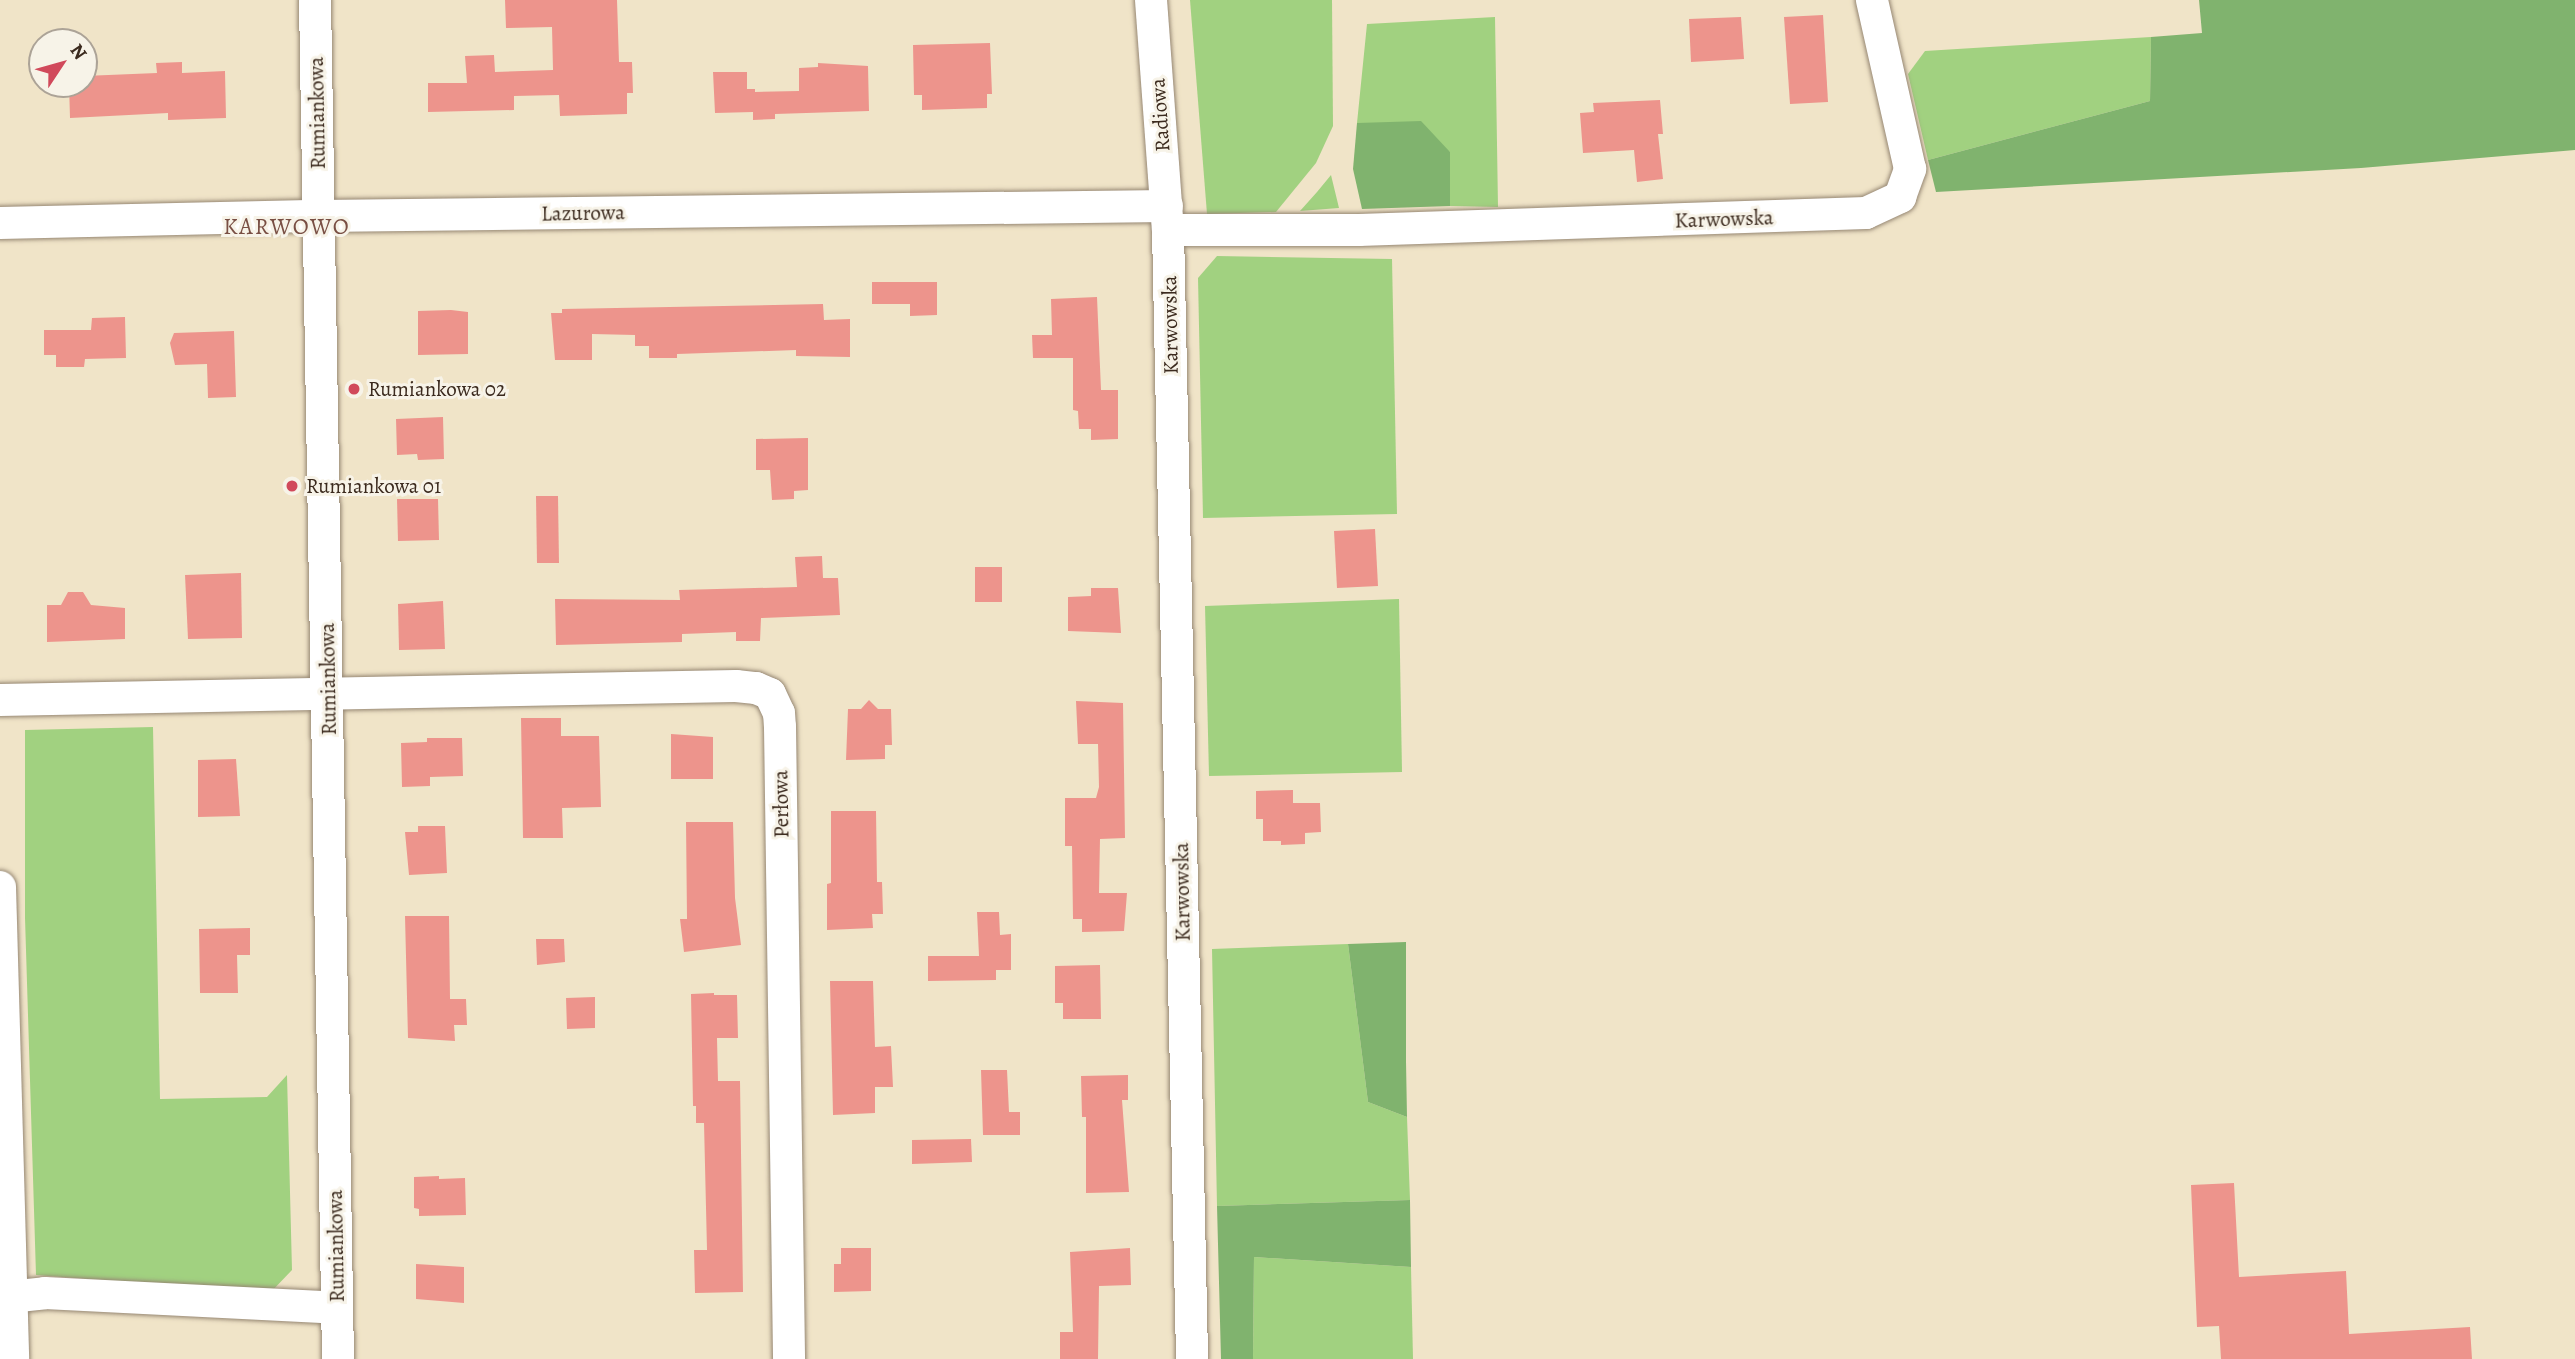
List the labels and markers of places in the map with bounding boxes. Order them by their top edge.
place label: Rumiankowa 02 [368,376,506,402]
marker: Rumiankowa 02 [346,381,362,397]
place label: Rumiankowa 01 [306,473,441,499]
marker: Rumiankowa 01 [284,478,300,494]

